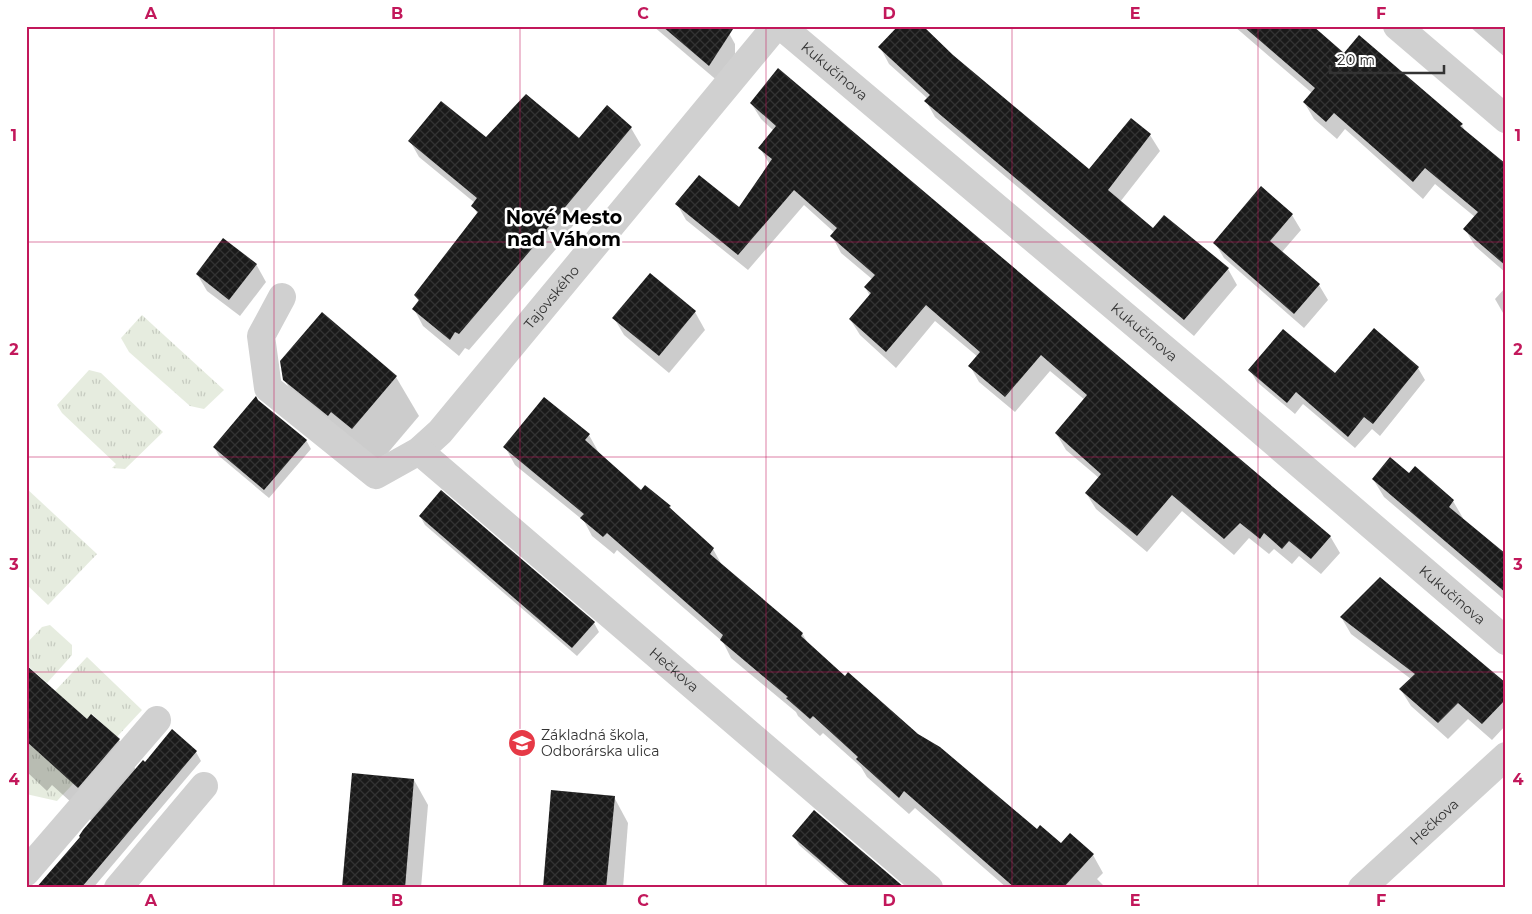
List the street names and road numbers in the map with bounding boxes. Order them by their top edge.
street label: Kukučínova [797,38,872,104]
street label: Tajovského [520,261,583,333]
street label: Kukučínova [1107,299,1181,365]
street label: Kukučínova [1415,561,1489,628]
street label: Hečkova [646,643,703,696]
street label: Hečkova [1406,795,1462,849]

